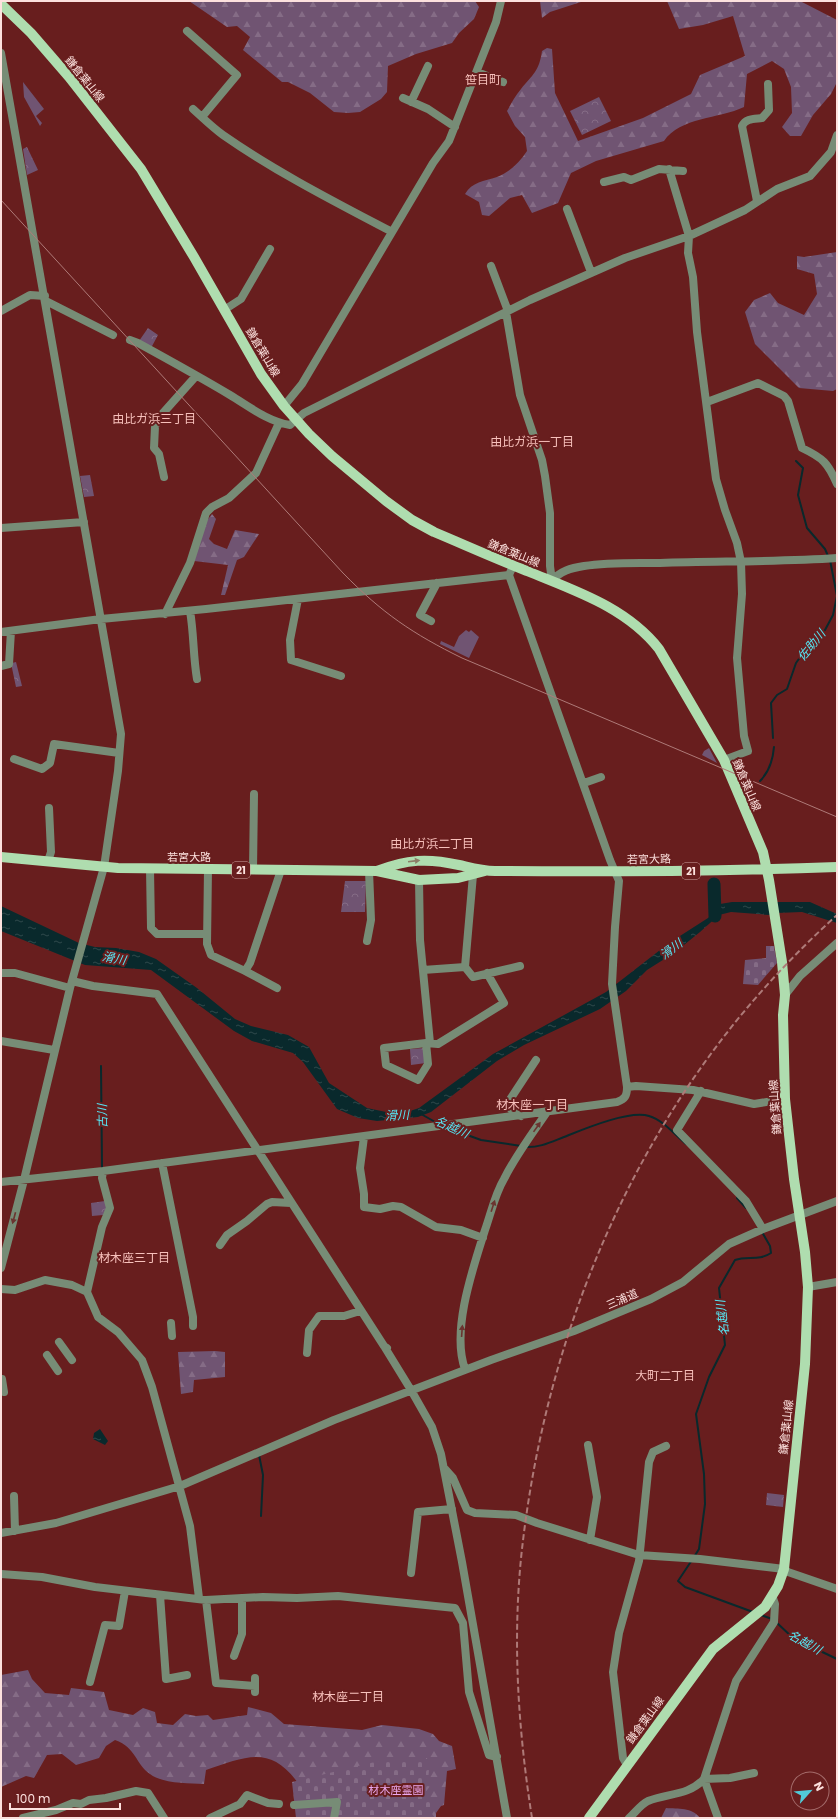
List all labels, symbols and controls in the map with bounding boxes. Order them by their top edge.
street label: 鎌倉葉山線 [61,53,109,105]
district label: 笹目町 [465,71,501,88]
street label: 鎌倉葉山線 [242,324,284,380]
district label: 由比ガ浜三丁目 [112,410,196,427]
district label: 由比ガ浜一丁目 [490,433,574,450]
street label: 鎌倉葉山線 [486,535,542,571]
water label: 佐助川 [793,624,830,664]
street label: 鎌倉葉山線 [729,757,765,813]
district label: 由比ガ浜二丁目 [390,835,474,852]
street label: 若宮大路 [167,849,211,865]
street label: 若宮大路 [627,851,671,867]
one-way arrow [408,858,420,864]
road number: 21 [232,862,250,878]
road number: 21 [682,863,700,879]
water label: 滑川 [656,934,687,963]
water label: 滑川 [101,948,129,969]
street label: 鎌倉葉山線 [765,1079,785,1135]
district label: 材木座一丁目 [496,1096,568,1113]
water label: 古川 [93,1102,111,1128]
water label: 滑川 [385,1106,411,1124]
water label: 名越川 [432,1112,474,1143]
one-way arrow [533,1122,541,1132]
one-way arrow [491,1199,497,1211]
one-way arrow [11,1212,17,1224]
district label: 材木座三丁目 [98,1249,170,1266]
street label: 三浦道 [604,1285,640,1313]
water label: 名越川 [711,1297,733,1337]
one-way arrow [458,1325,465,1337]
district label: 大町二丁目 [635,1367,695,1384]
street label: 鎌倉葉山線 [775,1399,797,1455]
water label: 名越川 [785,1626,827,1659]
district label: 材木座二丁目 [312,1688,384,1705]
street label: 鎌倉葉山線 [622,1693,668,1747]
north arrow [790,1771,830,1811]
text: N [810,1779,828,1794]
park label: 材木座霊園 [369,1782,424,1798]
scale bar [10,1785,120,1811]
text: 100 m [16,1790,50,1807]

